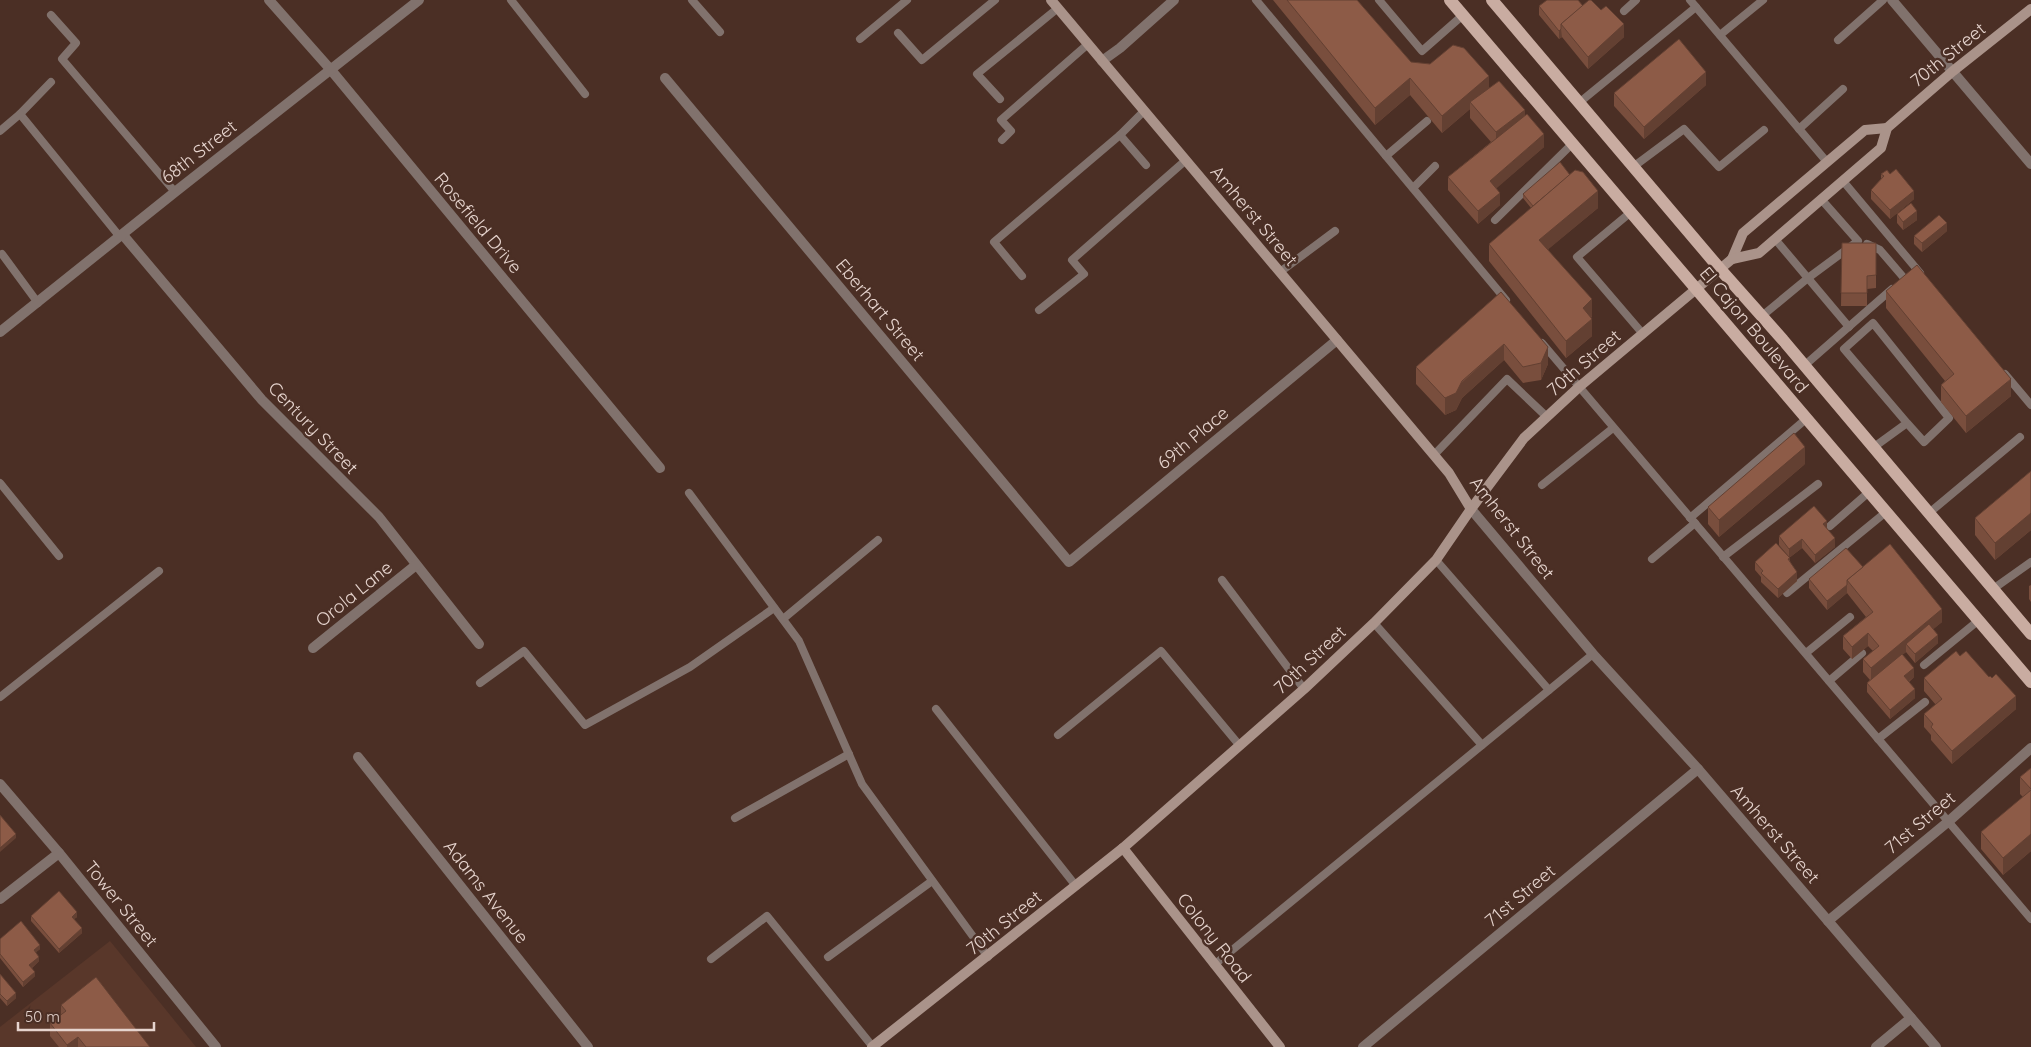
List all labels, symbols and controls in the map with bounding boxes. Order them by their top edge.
street label: 70th Street [1905,17,1990,92]
street label: 68th Street [156,115,241,188]
street label: Amherst Street [1206,161,1303,271]
street label: Rosefield Drive [429,167,527,278]
street label: Eberhart Street [831,254,930,366]
street label: El Cajon Boulevard [1695,262,1814,397]
street label: 70th Street [1542,324,1625,401]
street label: Century Street [263,377,363,479]
street label: 69th Place [1152,401,1233,474]
street label: Amherst Street [1465,472,1560,584]
street label: Orola Lane [311,556,397,632]
street label: 70th Street [1269,620,1351,699]
street label: Amherst Street [1726,779,1825,888]
street label: 71st Street [1880,786,1960,859]
street label: Adams Avenue [439,835,534,948]
street label: Tower Street [80,856,163,951]
street label: 71st Street [1480,859,1560,932]
street label: 70th Street [961,885,1046,960]
street label: Colony Road [1172,888,1257,987]
scale bar [18,1000,154,1032]
text: 50 m [25,1007,60,1026]

